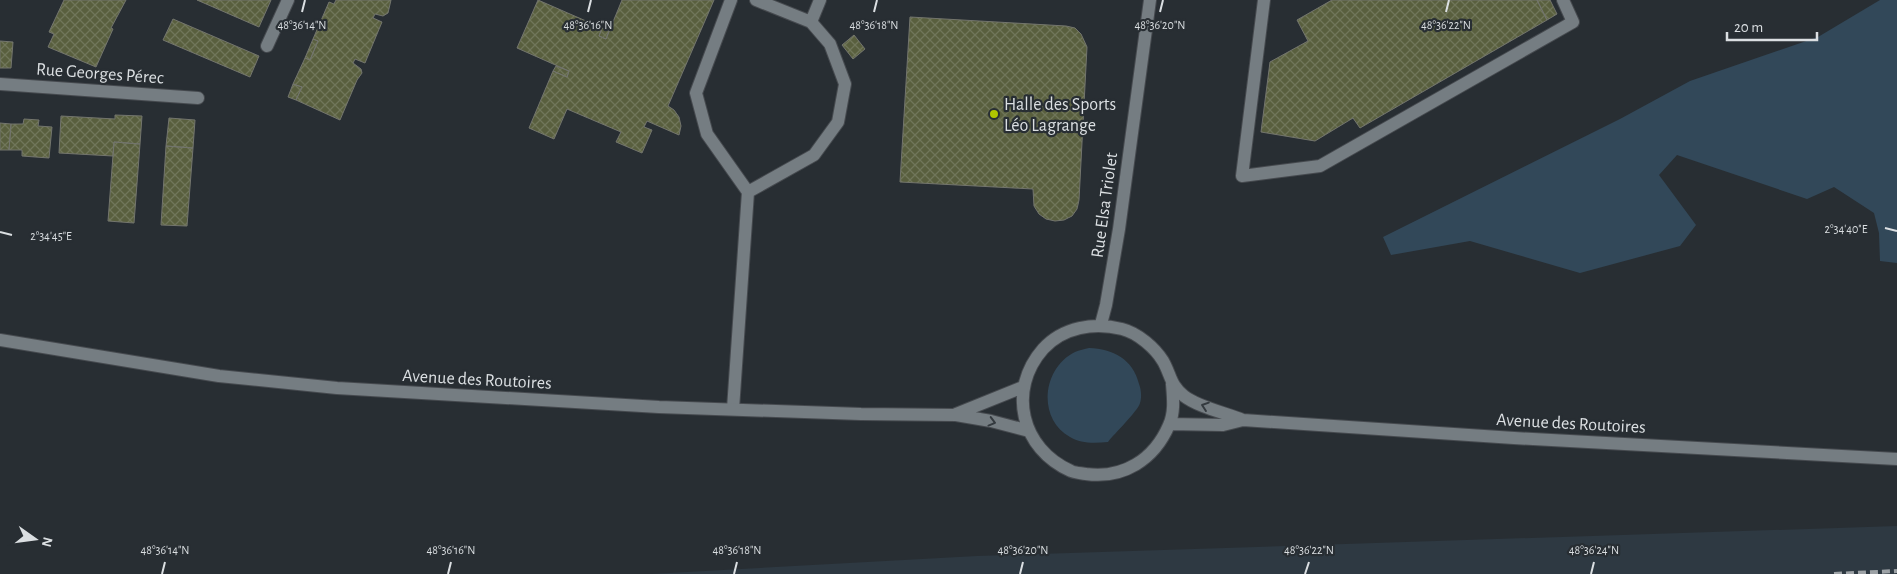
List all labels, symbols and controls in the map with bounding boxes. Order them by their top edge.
scale bar [1727,10,1817,42]
text: 48°36'14"N [277,19,327,31]
text: 48°36'16"N [564,19,612,31]
text: 48°36'18"N [850,19,898,31]
text: 48°36'20"N [1135,19,1185,31]
text: 48°36'22"N [1421,19,1471,31]
text: 20 m [1734,20,1763,35]
street label: Rue Georges Pérec [36,61,164,87]
place label: Halle des Sports Léo Lagrange [1004,96,1116,135]
marker: Halle des Sports Léo Lagrange [988,108,1000,120]
street label: Rue Elsa Triolet [1089,151,1121,259]
text: 2°34'40"E [1825,223,1868,235]
text: 2°34'45"E [30,230,72,242]
street label: Avenue des Routoires [402,367,552,393]
one-way arrow [1201,402,1210,412]
street label: Avenue des Routoires [1496,411,1646,437]
one-way arrow [988,416,997,427]
north arrow [10,514,60,564]
text: N [39,535,55,548]
text: 48°36'14"N [140,544,190,556]
text: 48°36'16"N [427,544,475,556]
text: 48°36'18"N [713,544,761,556]
text: 48°36'20"N [998,544,1048,556]
text: 48°36'22"N [1284,544,1334,556]
text: 48°36'24"N [1569,544,1619,556]

